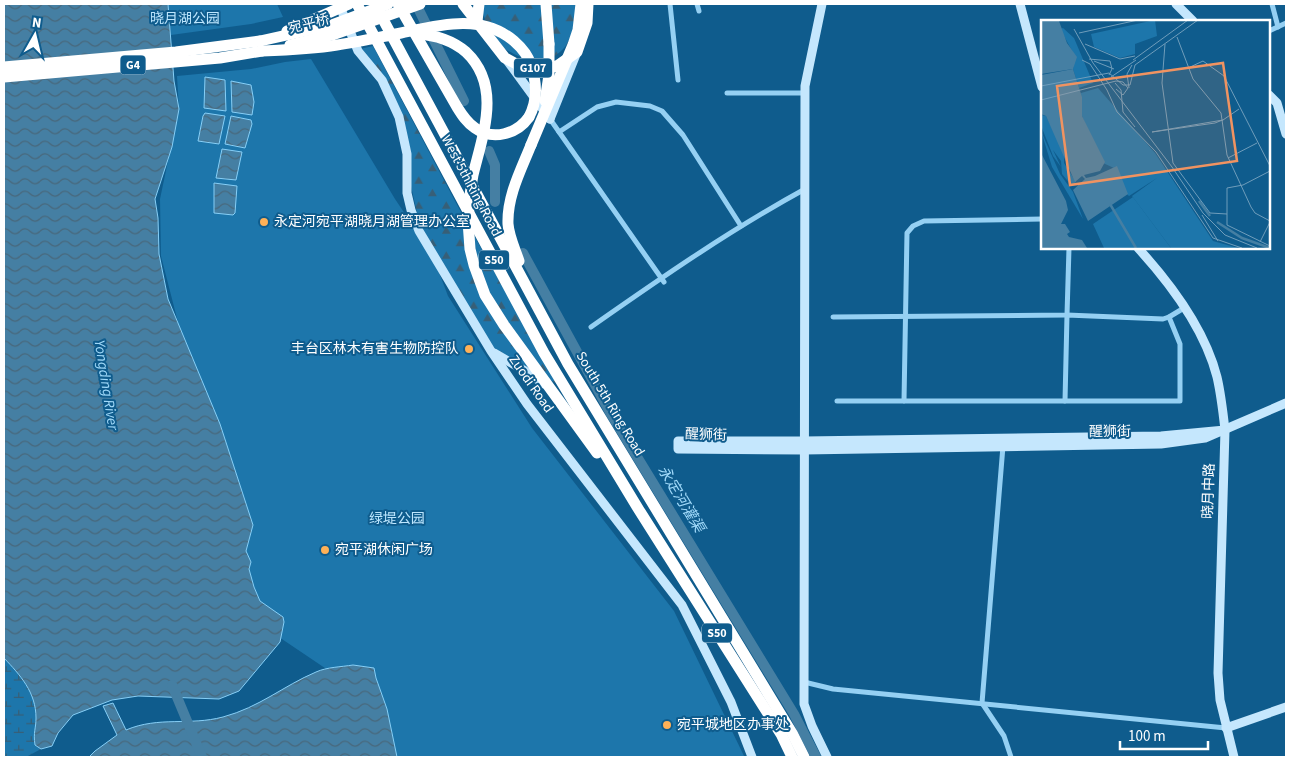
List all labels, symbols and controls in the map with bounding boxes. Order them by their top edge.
park label: 晓月湖公园 [150,9,220,29]
street label: 宛平桥 [286,9,332,39]
north arrow [10,10,60,60]
text: N [31,13,43,34]
inset map [1041,20,1270,249]
road number: G4 [120,56,146,74]
road number: G107 [514,58,552,78]
street label: West 5th Ring Road [436,132,506,240]
place label: 永定河宛平湖晓月湖管理办公室 [274,212,470,232]
marker: 永定河宛平湖晓月湖管理办公室 [258,216,270,228]
road number: S50 [479,250,509,270]
water label: Yongding River [88,338,124,433]
place label: 丰台区林木有害生物防控队 [291,339,459,359]
marker: 丰台区林木有害生物防控队 [463,343,475,355]
street label: South 5th Ring Road [571,348,649,460]
street label: Zuodi Road [504,351,558,417]
street label: 醒狮街 [1089,422,1131,442]
street label: 醒狮街 [685,424,727,446]
water label: 永定河灌渠 [653,461,710,538]
street label: 晓月中路 [1198,463,1220,519]
park label: 绿堤公园 [369,509,425,529]
place label: 宛平湖休闲广场 [335,540,433,560]
marker: 宛平湖休闲广场 [319,544,331,556]
road number: S50 [702,624,732,642]
place label: 宛平城地区办事处 [677,715,789,735]
scale bar [1120,718,1208,750]
marker: 宛平城地区办事处 [661,719,673,731]
text: 100 m [1128,726,1166,747]

